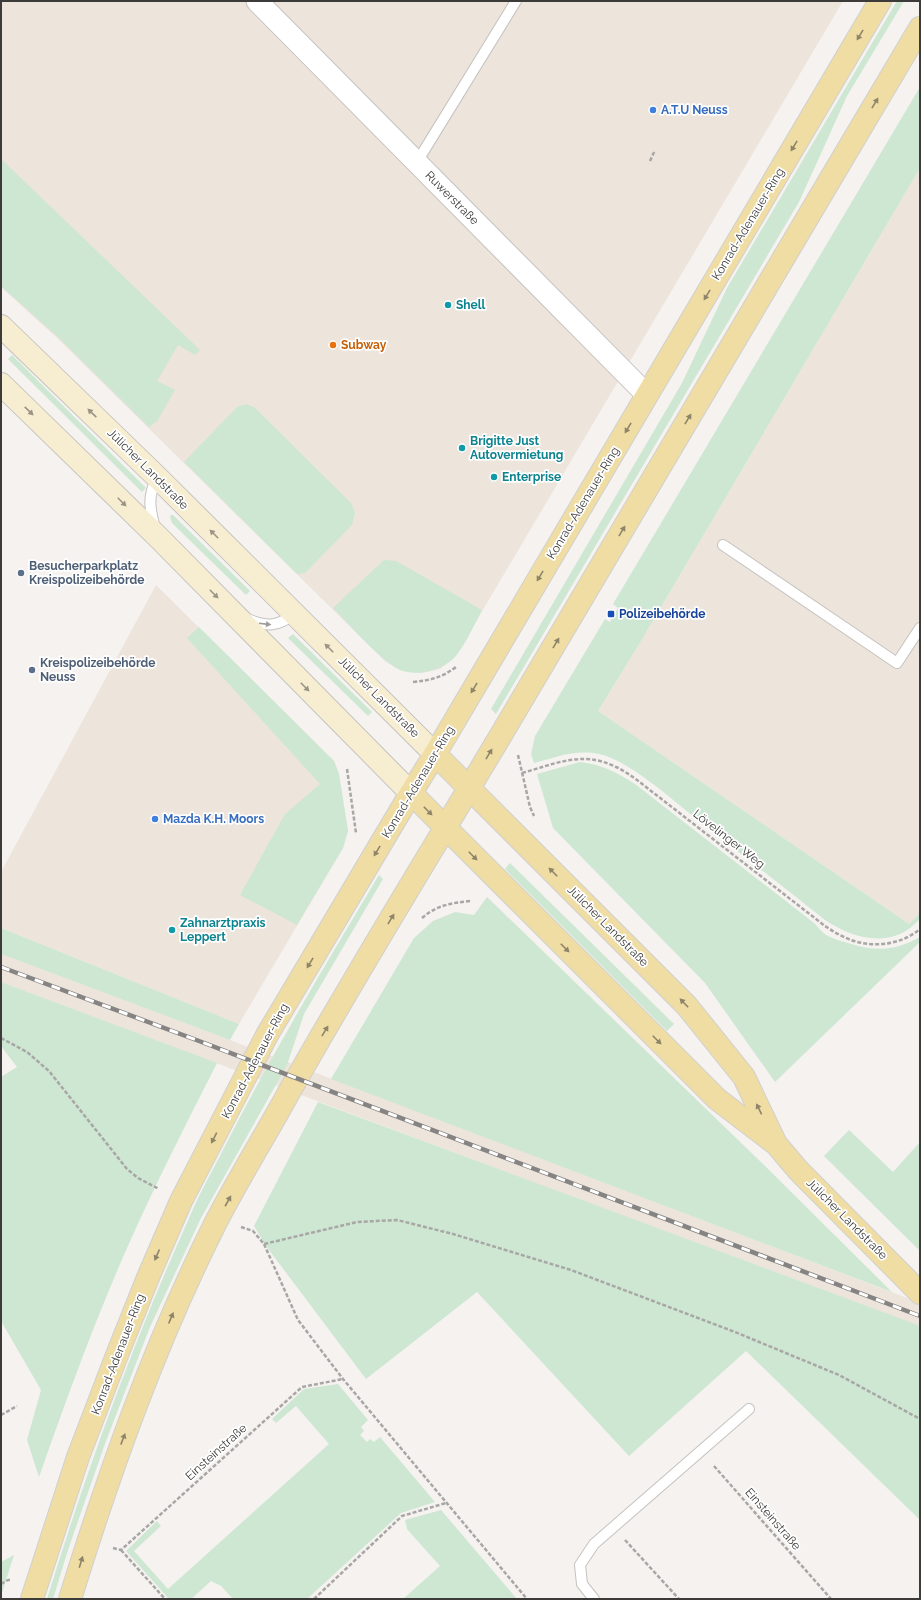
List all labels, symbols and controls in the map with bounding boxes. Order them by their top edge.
one-way arrow [857,29,864,41]
one-way arrow [872,97,879,109]
place label: A.T.U Neuss [661,103,728,117]
marker: A.T.U Neuss [648,105,658,115]
one-way arrow [791,140,798,152]
street label: Konrad-Adenauer-Ring [709,165,787,283]
street label: Ruwerstraße [422,168,482,228]
one-way arrow [703,289,710,301]
place label: Shell [456,298,486,312]
marker: Shell [443,300,453,310]
place label: Subway [341,338,387,352]
marker: Subway [328,340,338,350]
one-way arrow [24,406,34,416]
one-way arrow [87,409,97,418]
one-way arrow [685,413,692,425]
one-way arrow [624,422,631,434]
street label: Jülicher Landstraße [105,426,191,512]
place label: Brigitte Just Autovermietung [470,434,563,462]
marker: Brigitte Just Autovermietung [457,443,467,453]
street label: Konrad-Adenauer-Ring [544,444,622,562]
place label: Enterprise [502,470,561,484]
marker: Enterprise [489,472,499,482]
one-way arrow [117,497,127,507]
one-way arrow [619,525,626,537]
one-way arrow [209,529,219,539]
place label: Besucherparkplatz Kreispolizeibehörde [29,559,144,587]
marker: Besucherparkplatz Kreispolizeibehörde [16,568,26,578]
one-way arrow [537,570,544,582]
one-way arrow [209,589,219,599]
place label: Polizeibehörde [619,607,705,621]
marker: Polizeibehörde [606,609,616,619]
one-way arrow [259,621,271,627]
one-way arrow [552,638,560,648]
one-way arrow [324,643,334,652]
street label: Jülicher Landstraße [336,654,422,740]
place label: Kreispolizeibehörde Neuss [40,656,155,684]
marker: Kreispolizeibehörde Neuss [27,665,37,675]
one-way arrow [300,682,310,692]
one-way arrow [470,683,478,693]
street label: Konrad-Adenauer-Ring [379,723,457,841]
one-way arrow [486,748,493,760]
one-way arrow [423,806,433,816]
street label: Lövelinger Weg [690,807,768,871]
place label: Mazda K.H. Moors [163,812,264,826]
marker: Mazda K.H. Moors [150,814,160,824]
one-way arrow [373,845,380,857]
one-way arrow [468,851,478,861]
one-way arrow [548,867,558,877]
street label: Jülicher Landstraße [565,883,651,969]
one-way arrow [387,913,394,925]
place label: Zahnarztpraxis Leppert [180,916,265,944]
marker: Zahnarztpraxis Leppert [167,925,177,935]
one-way arrow [560,943,570,953]
one-way arrow [307,957,314,969]
one-way arrow [679,998,689,1008]
street label: Konrad-Adenauer-Ring [219,1001,291,1121]
one-way arrow [321,1025,328,1037]
one-way arrow [652,1035,662,1045]
one-way arrow [756,1103,762,1114]
one-way arrow [211,1132,217,1144]
street label: Jülicher Landstraße [804,1176,890,1262]
one-way arrow [225,1195,231,1207]
one-way arrow [154,1249,161,1261]
street label: Konrad-Adenauer-Ring [88,1292,148,1416]
one-way arrow [169,1312,175,1324]
street label: Einsteinstraße [183,1421,249,1483]
one-way arrow [121,1432,127,1444]
street label: Einsteinstraße [742,1485,804,1553]
one-way arrow [78,1555,84,1567]

